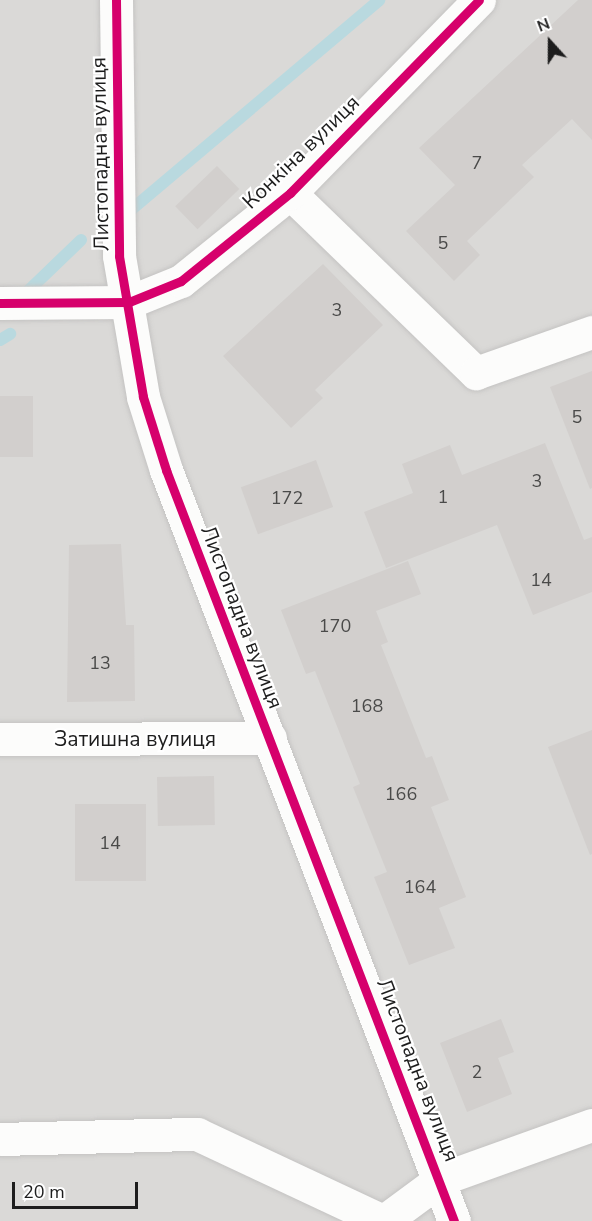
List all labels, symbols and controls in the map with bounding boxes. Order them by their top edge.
north arrow [520,12,580,72]
text: N [534,13,553,38]
street label: Листопадна вулиця [86,57,114,251]
street label: Конкіна вулиця [237,90,365,214]
house number: 7 [472,152,482,174]
house number: 5 [438,232,448,254]
house number: 3 [332,299,342,321]
house number: 5 [572,406,582,428]
house number: 3 [532,470,542,492]
house number: 1 [438,486,448,508]
house number: 172 [271,487,303,509]
street label: Листопадна вулиця [195,522,289,712]
house number: 14 [530,569,552,591]
house number: 170 [319,615,351,637]
house number: 13 [89,652,111,674]
house number: 168 [351,695,383,717]
street label: Затишна вулиця [54,726,216,752]
house number: 166 [385,783,417,805]
house number: 14 [99,832,121,854]
house number: 164 [404,876,436,898]
street label: Листопадна вулиця [371,975,465,1165]
house number: 2 [472,1061,482,1083]
scale bar [15,1170,141,1208]
text: 20 m [23,1180,65,1204]

